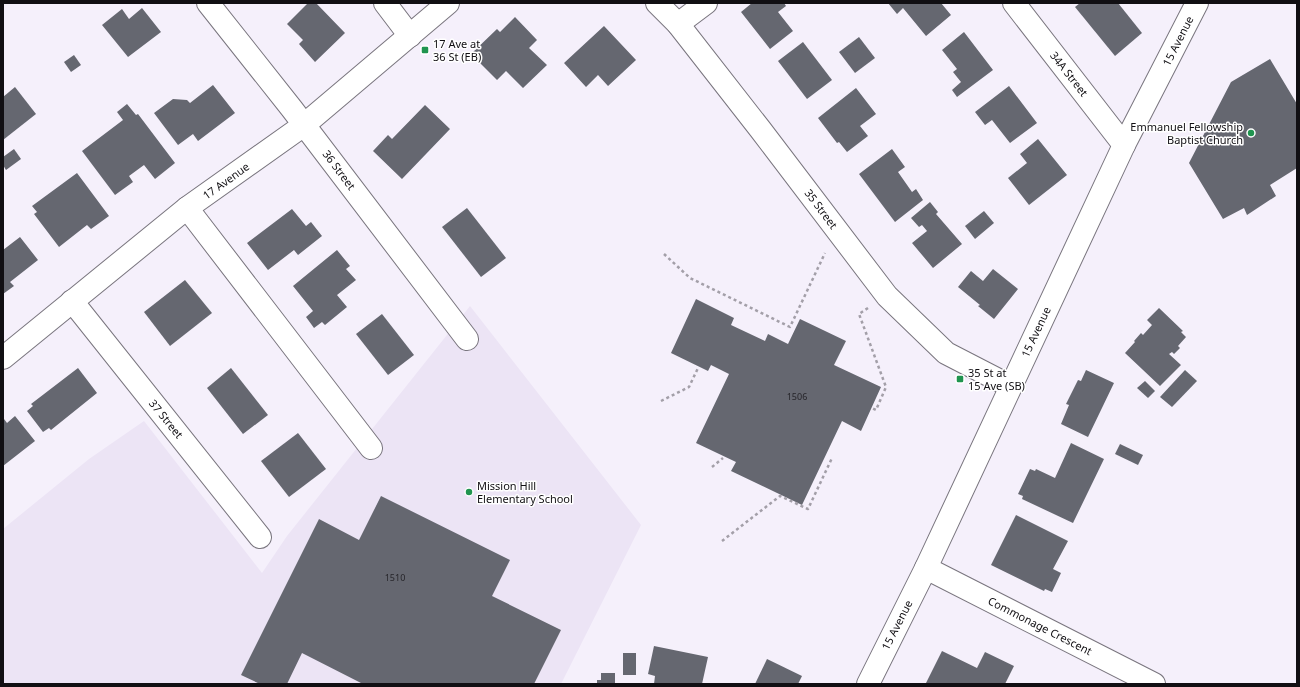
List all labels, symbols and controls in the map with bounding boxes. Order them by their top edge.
street label: 15 Avenue [1159,13,1197,68]
place label: 17 Ave at 36 St (EB) [433,36,481,64]
marker: 17 Ave at 36 St (EB) [420,45,430,55]
street label: 34A Street [1047,48,1092,99]
place label: Emmanuel Fellowship Baptist Church [1130,119,1243,147]
marker: Emmanuel Fellowship Baptist Church [1246,128,1256,138]
street label: 36 Street [320,147,359,193]
street label: 17 Avenue [199,159,252,203]
street label: 35 Street [802,186,841,232]
street label: 15 Avenue [1017,304,1054,359]
place label: 35 St at 15 Ave (SB) [968,365,1025,393]
marker: 35 St at 15 Ave (SB) [955,374,965,384]
house number: 1506 [787,390,807,403]
street label: 37 Street [146,396,187,441]
place label: Mission Hill Elementary School [477,478,573,506]
marker: Mission Hill Elementary School [464,487,474,497]
house number: 1510 [385,571,405,584]
street label: Commonage Crescent [986,593,1095,658]
street label: 15 Avenue [878,597,916,652]

